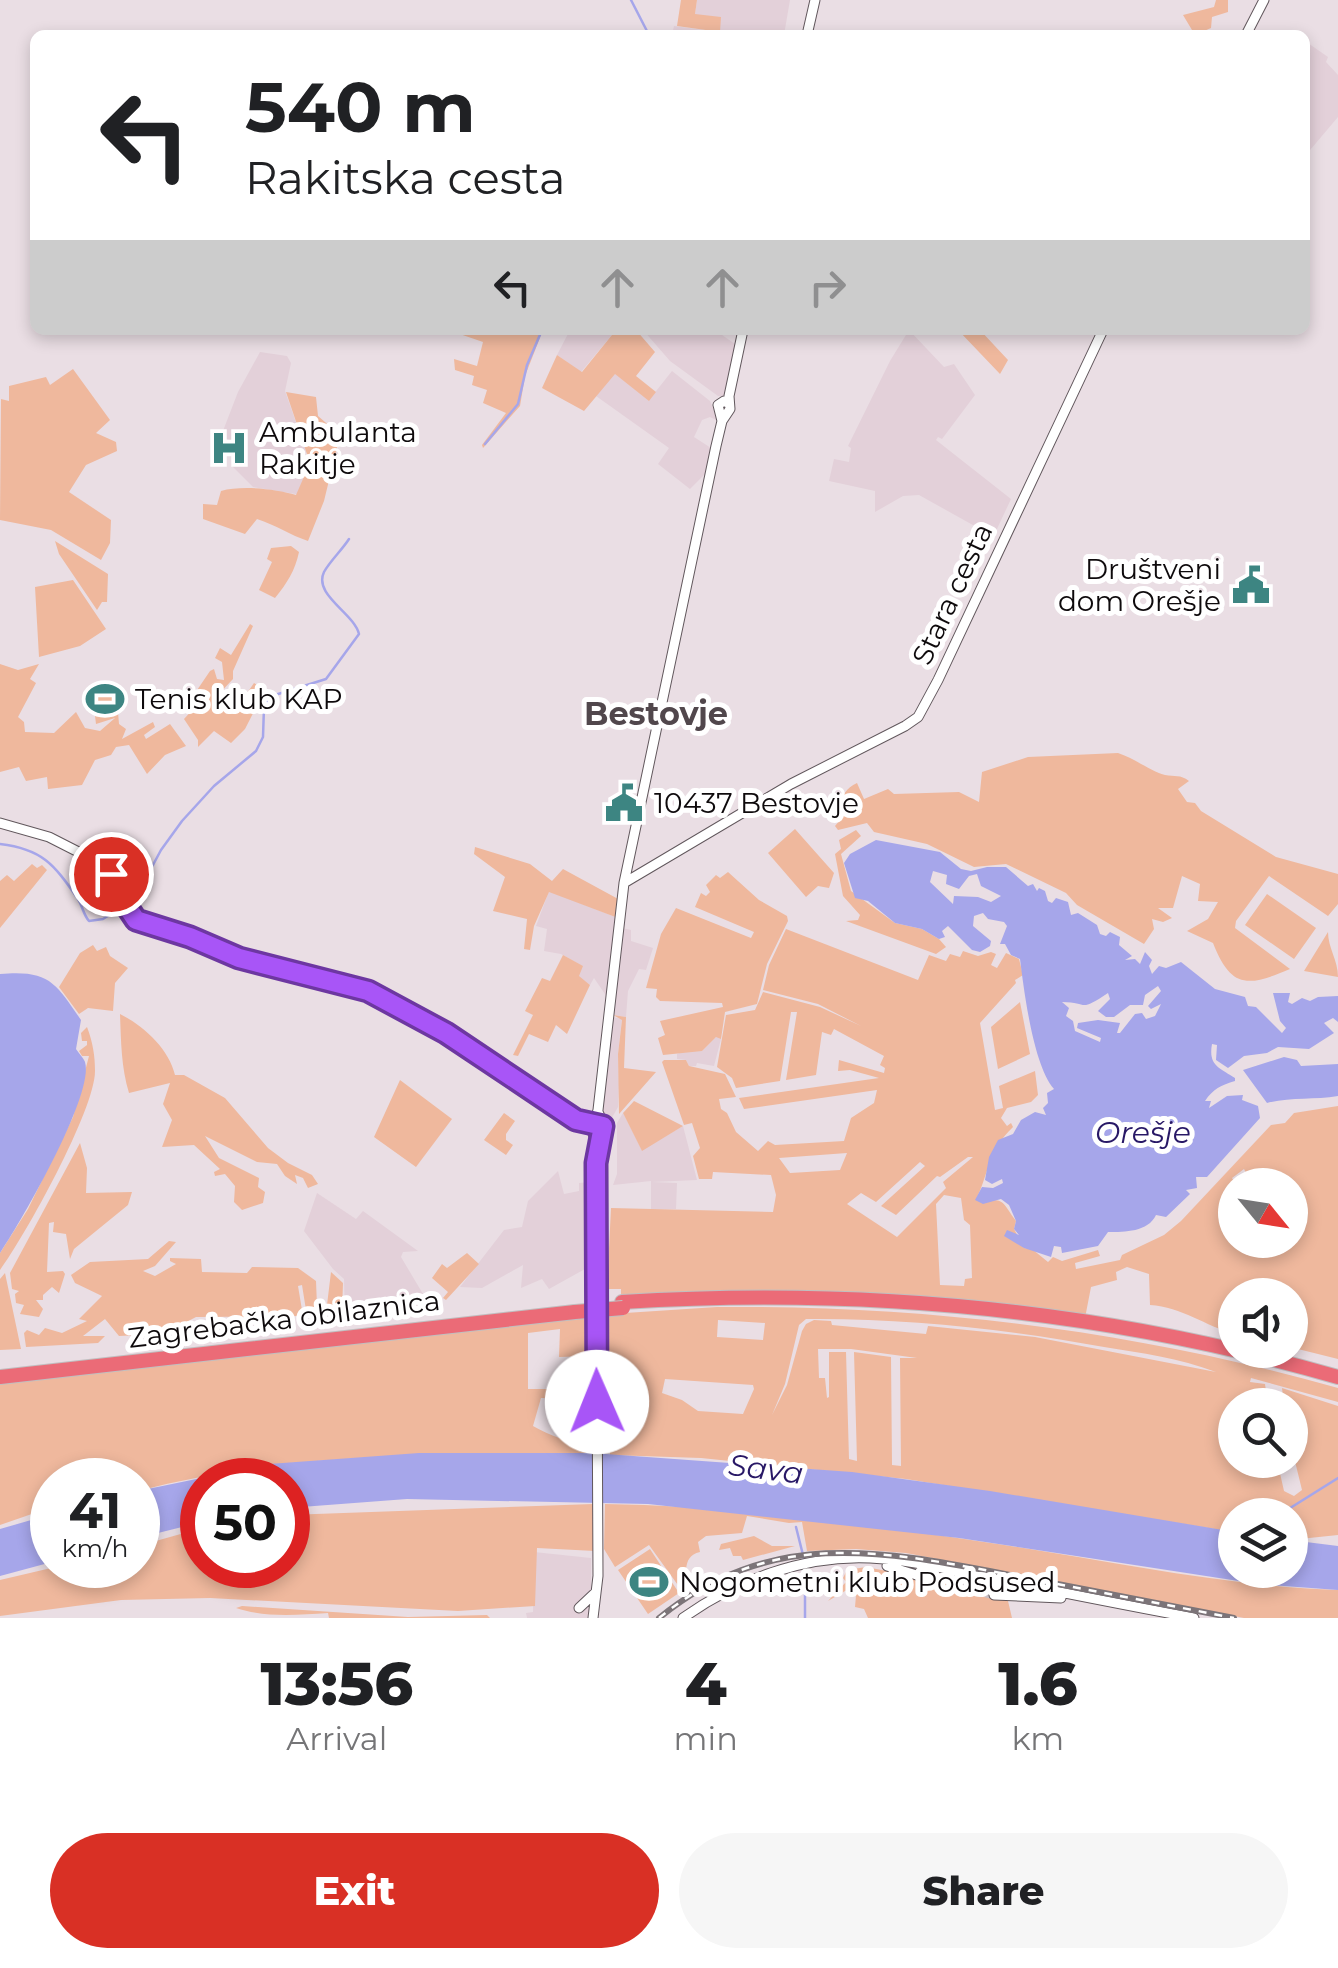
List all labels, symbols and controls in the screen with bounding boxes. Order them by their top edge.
text: 540 m [245,64,476,150]
icon: left [80,70,210,200]
text: Rakitska cesta [245,150,566,205]
icon: left [485,260,540,315]
icon: ahead [590,260,645,315]
icon: ahead [695,260,750,315]
icon: right [800,260,855,315]
place label: Ambulanta Rakitje [259,415,417,481]
hospital icon: Ambulanta Rakitje [208,427,250,469]
street label: Stara cesta [904,518,1000,670]
place label: Društveni dom Orešje [1058,552,1221,618]
public building icon: Društveni dom Orešje [1230,564,1272,606]
sports icon: Tenis klub KAP [84,678,126,720]
place label: Tenis klub KAP [135,682,343,716]
district label: Bestovje [584,694,728,733]
public building icon: 10437 Bestovje [603,782,645,824]
place label: 10437 Bestovje [654,786,859,820]
pin [69,832,154,917]
icon: arrive [84,847,139,902]
water label: Orešje [1095,1114,1191,1151]
north arrow [1218,1168,1308,1258]
map controls [1218,1168,1308,1588]
button: sound [1218,1278,1308,1368]
street label: Zagrebačka obilaznica [126,1283,442,1355]
position arrow [545,1350,649,1454]
button: search [1218,1388,1308,1478]
water label: Sava [727,1446,805,1492]
speed limit sign: 50 [180,1458,310,1588]
text: 41 [69,1480,121,1541]
button: layers [1218,1498,1308,1588]
text: km/h [62,1533,128,1563]
sports icon: Nogometni klub Podsused [628,1561,670,1603]
place label: Nogometni klub Podsused [679,1565,1056,1599]
text: 13:56 [260,1647,413,1720]
text: 4 [685,1647,727,1720]
text: 1.6 [998,1647,1078,1720]
text: Arrival [286,1719,387,1758]
text: min [674,1719,738,1758]
text: km [1011,1719,1064,1758]
button: Exit [50,1833,659,1948]
button: Share [679,1833,1288,1948]

